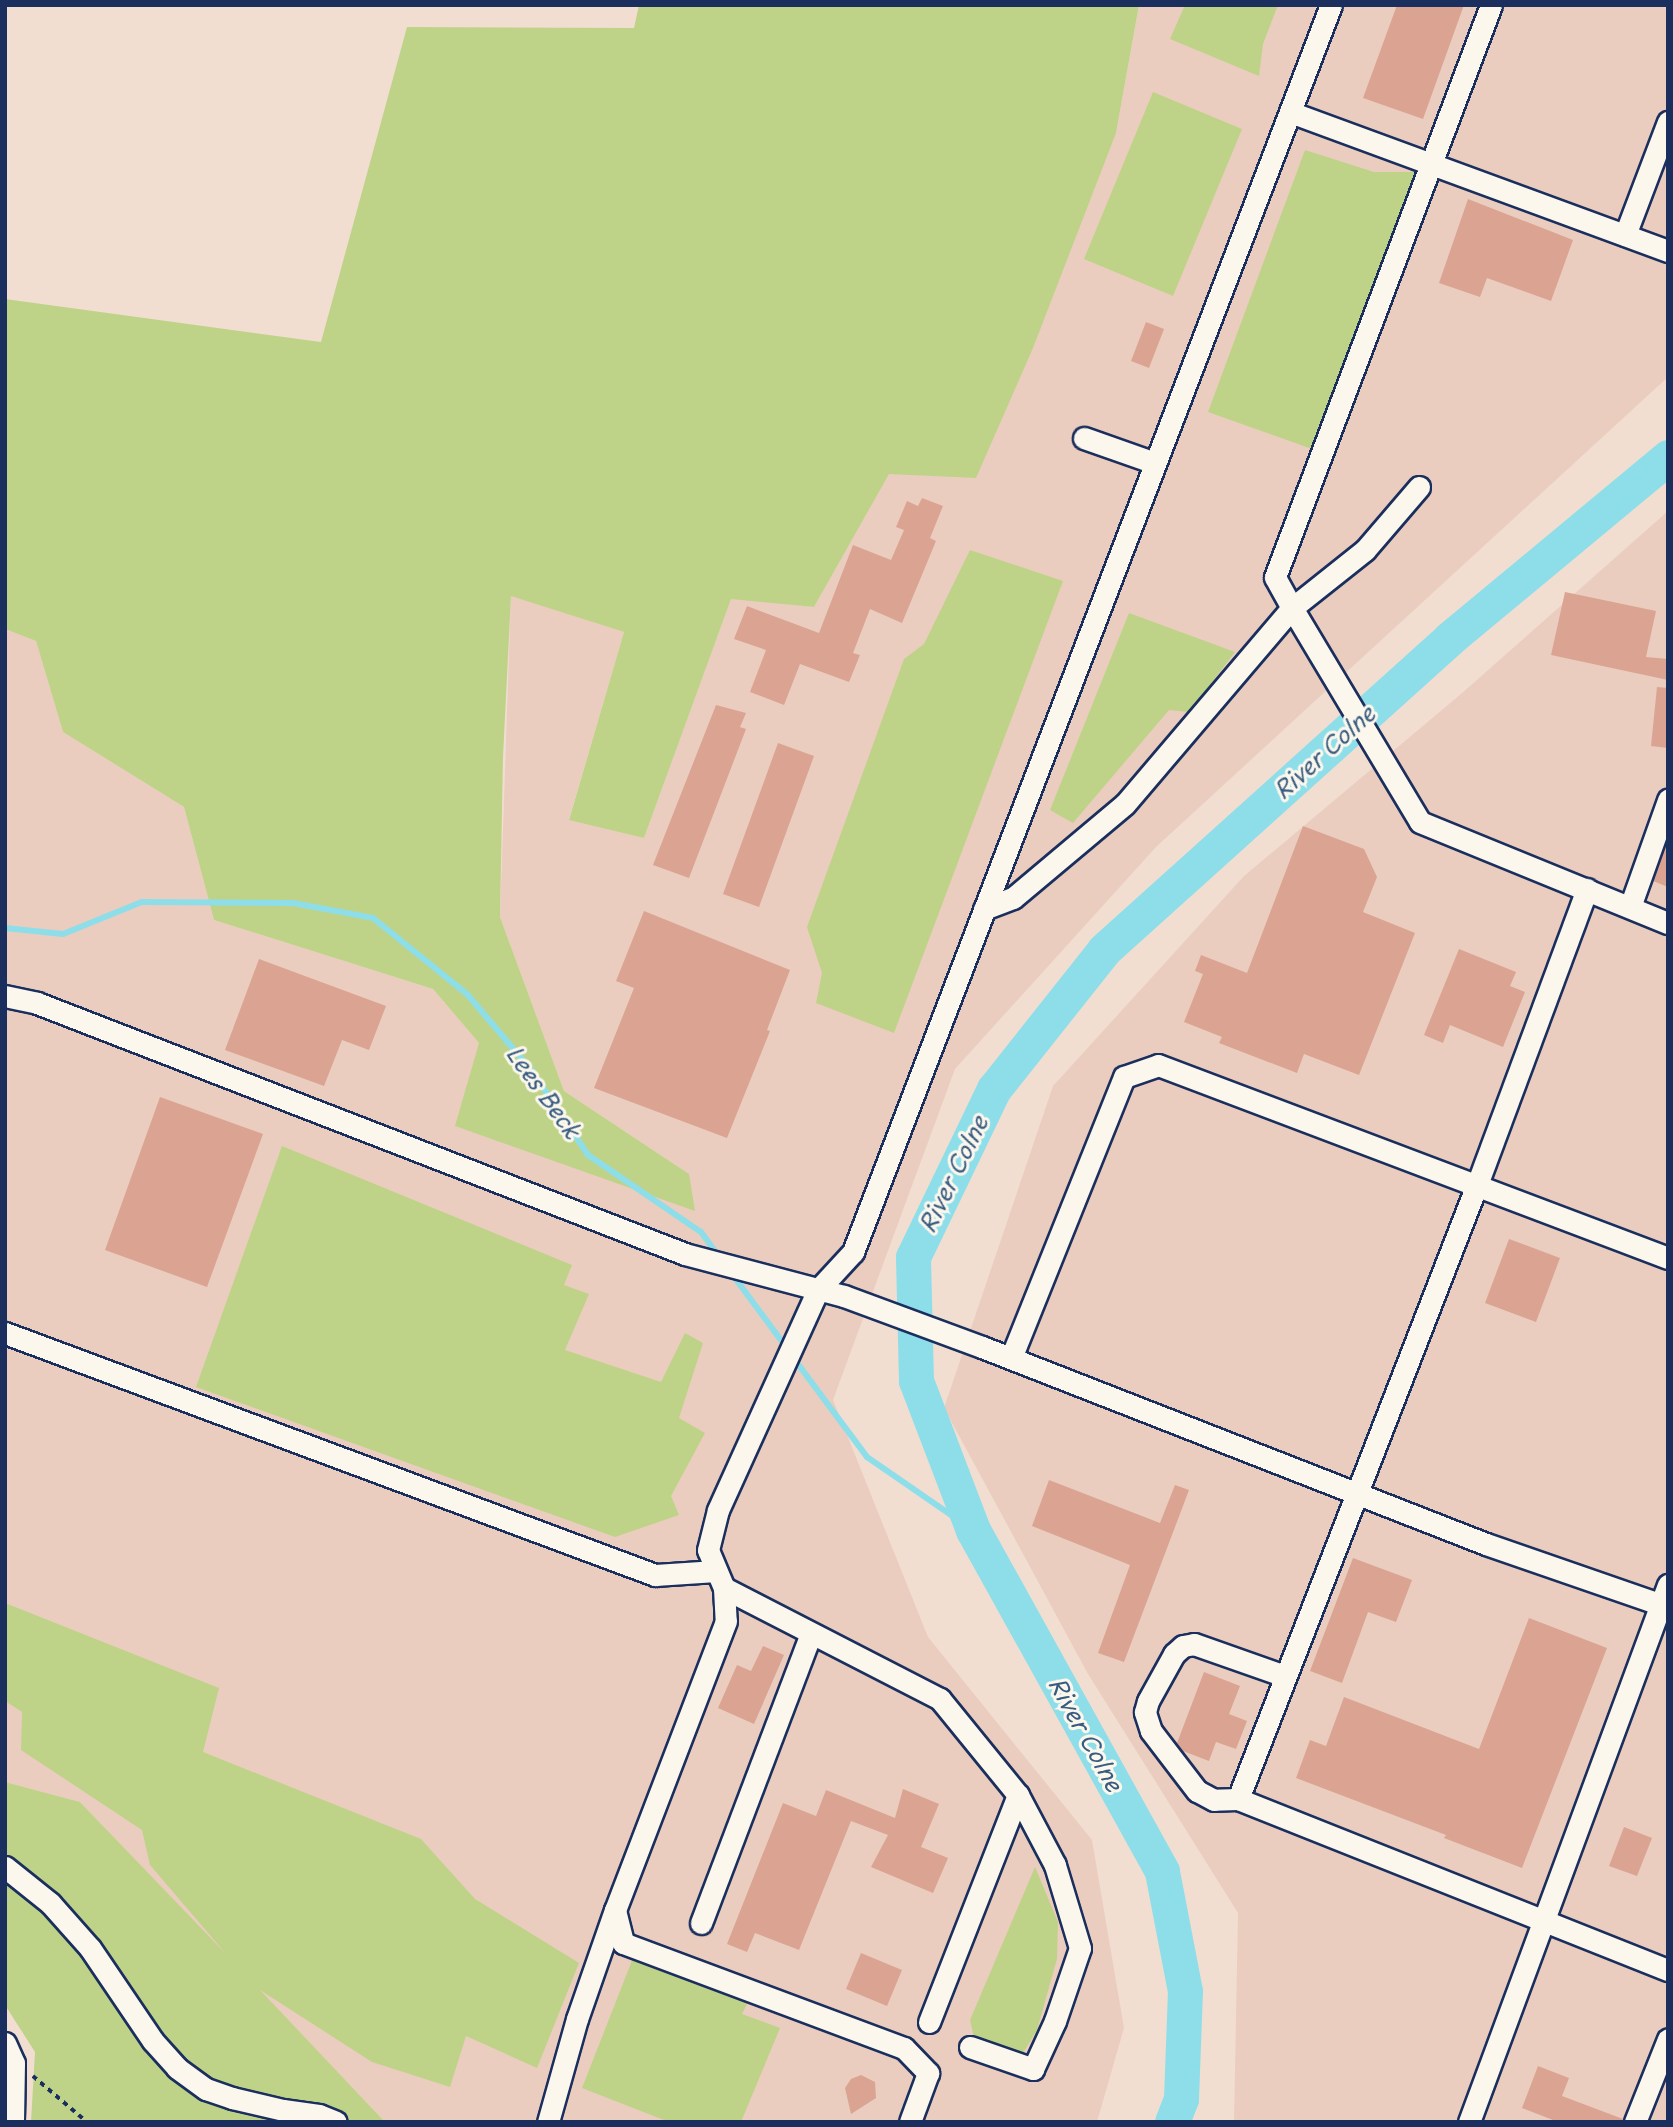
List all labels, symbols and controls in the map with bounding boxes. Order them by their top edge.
water label: River Colne [1268,699,1380,805]
water label: Lees Beck [501,1040,587,1144]
water label: River Colne [913,1111,993,1237]
water label: River Colne [1043,1672,1129,1796]

